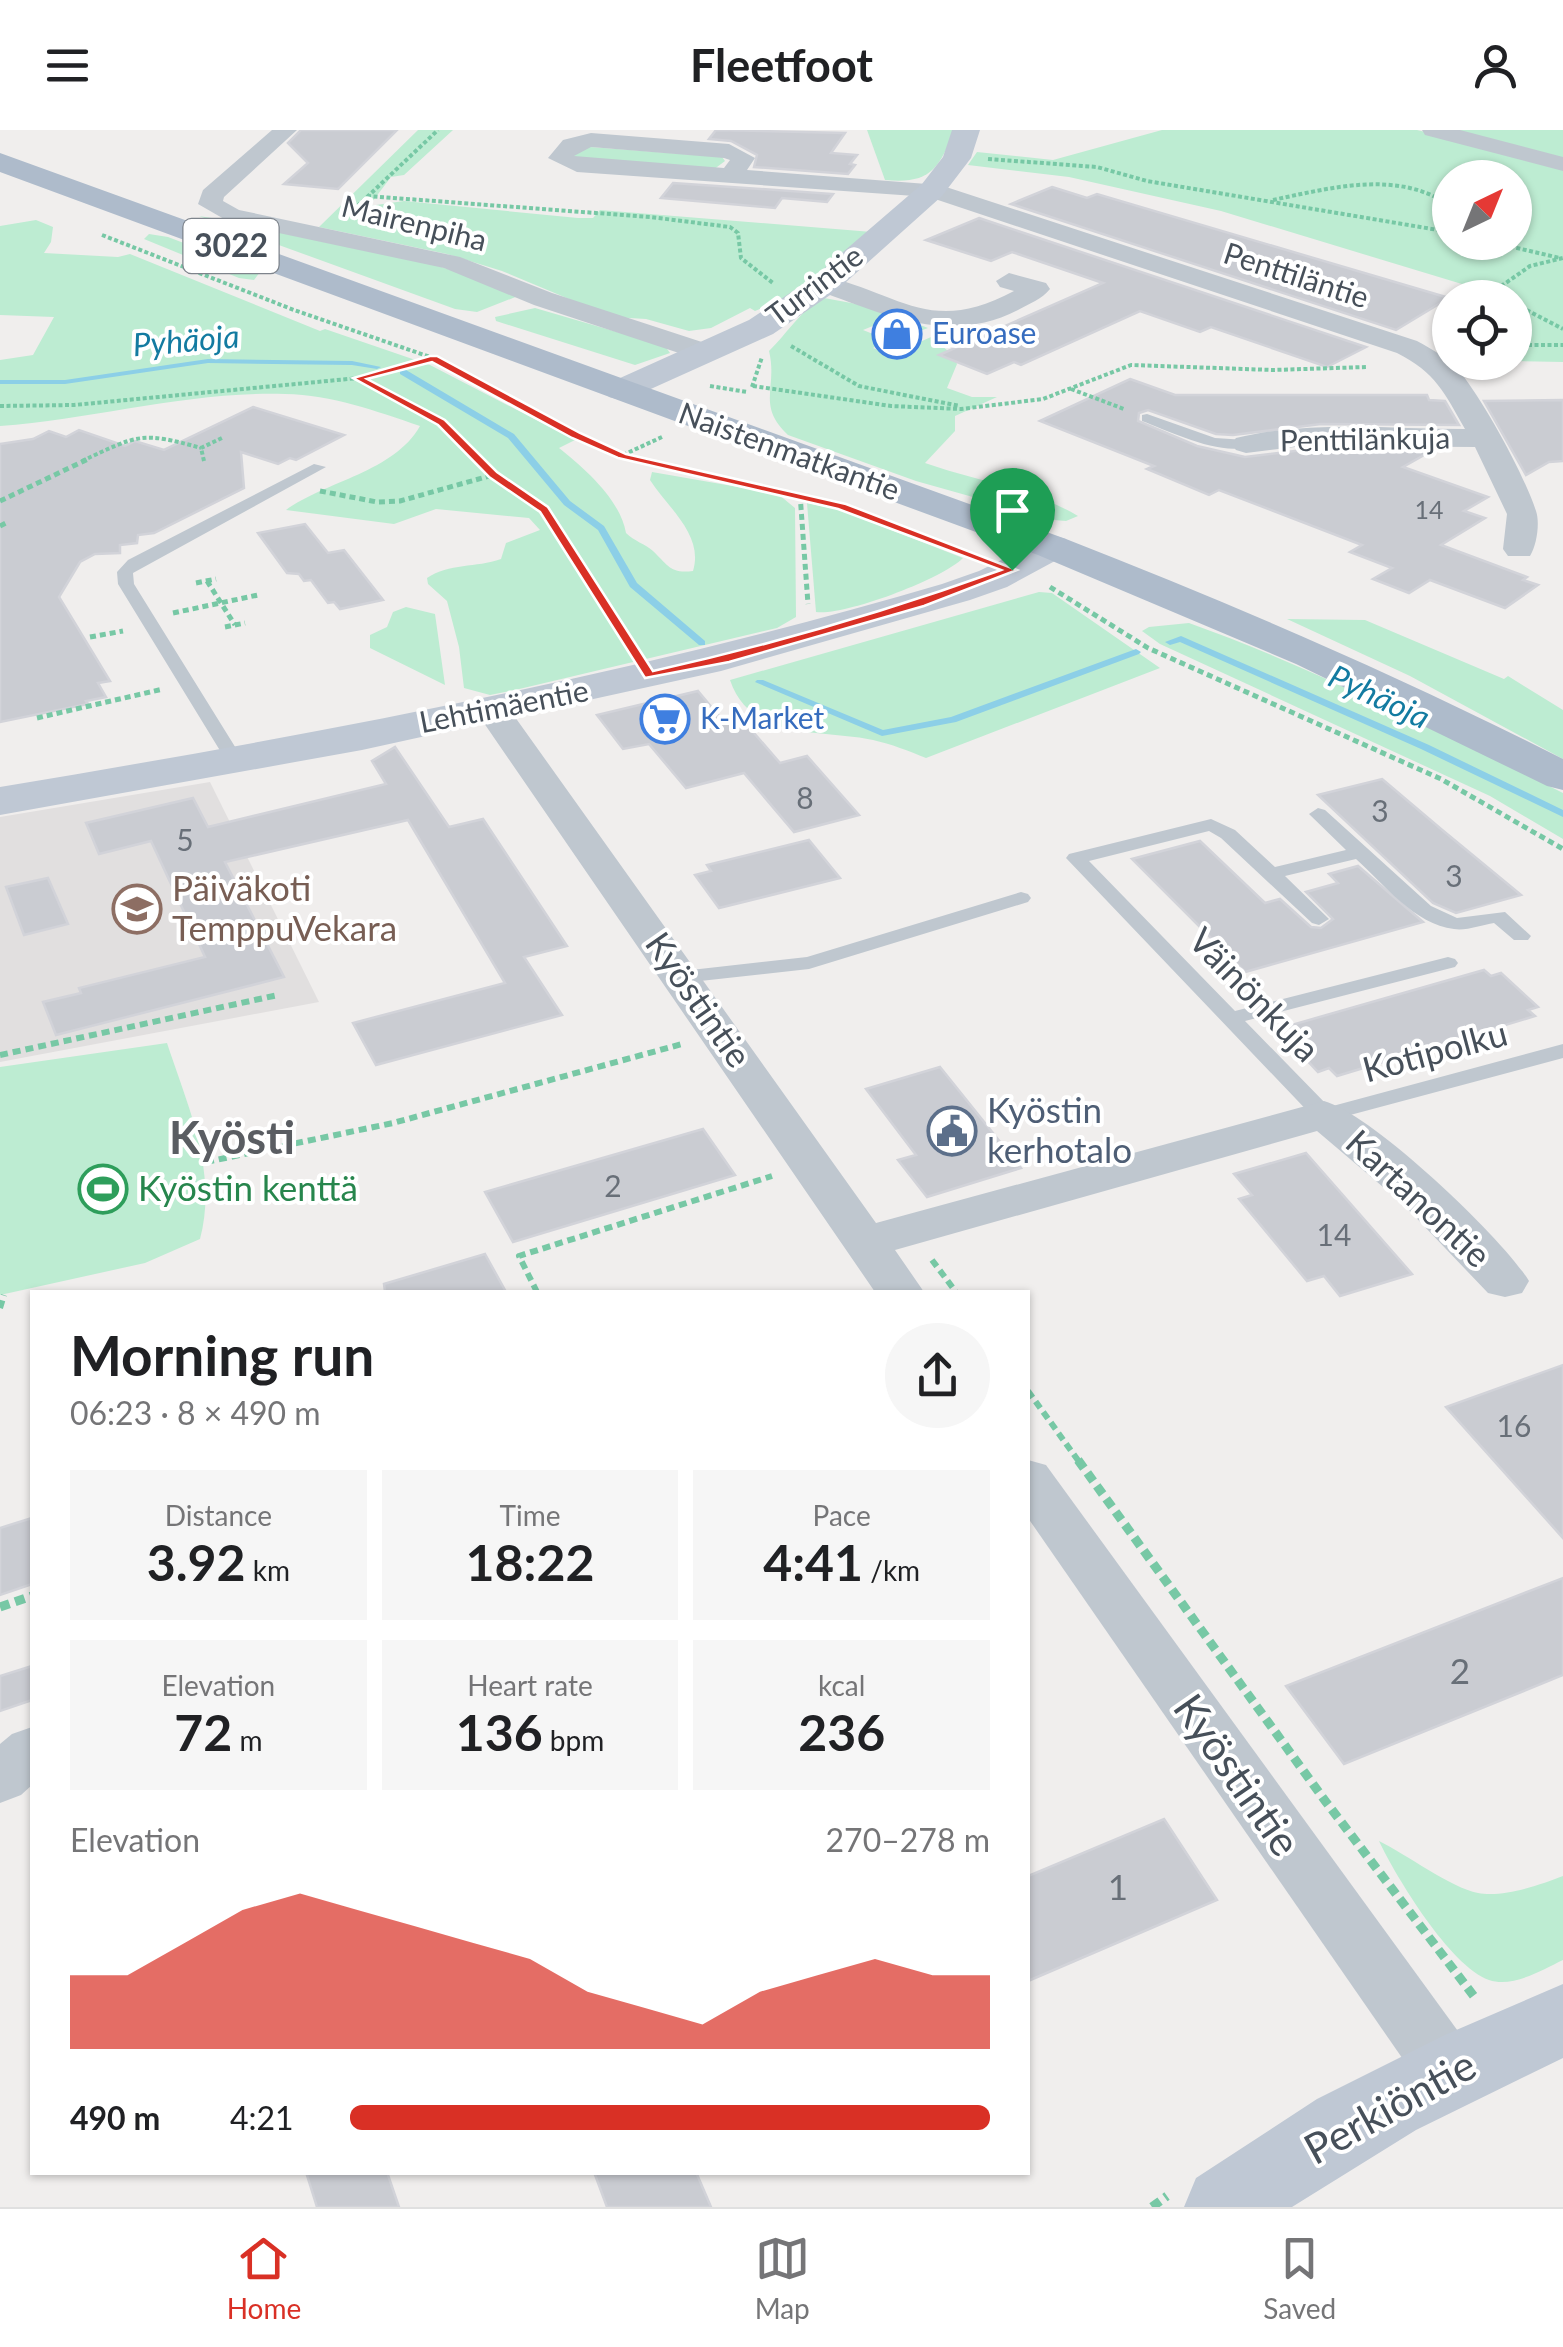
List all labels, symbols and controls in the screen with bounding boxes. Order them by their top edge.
icon: menu [40,38,95,93]
text: Fleetfoot [690,38,873,92]
icon: person [1468,38,1523,93]
north arrow [1432,160,1532,260]
map controls [1432,160,1532,380]
street label: Mairenpiha [338,187,491,257]
road number: 3022 [184,219,278,273]
street label: Penttiläntie [1220,234,1374,314]
street label: Turrintie [759,237,869,332]
button: locate [1432,280,1532,380]
shop icon: Euroase [871,308,923,360]
place label: Euroase [932,314,1036,350]
water label: Pyhäoja [131,315,241,364]
street label: Naistenmatkantie [675,394,905,507]
street label: Penttilänkuja [1280,419,1450,457]
pin [970,468,1055,571]
icon: arrive [985,483,1040,538]
house number: 14 [1414,494,1444,524]
water label: Pyhäoja [1323,655,1436,736]
street label: Lehtimäentie [416,671,591,739]
supermarket icon: K-Market [639,693,691,745]
place label: K-Market [700,699,825,735]
house number: 8 [796,779,814,815]
house number: 3 [1371,792,1389,828]
house number: 5 [176,821,194,857]
house number: 3 [1445,857,1463,893]
place label: Päiväkoti TemppuVekara [172,866,397,948]
school or university icon: Päiväkoti TemppuVekara [111,883,163,935]
street label: Väinönkuja [1182,918,1329,1069]
street label: Kyöstintie [638,923,761,1074]
street label: Kotipolku [1358,1011,1511,1090]
place label: Kyöstin kerhotalo [987,1088,1132,1170]
public building icon: Kyöstin kerhotalo [926,1105,978,1157]
district label: Kyösti [169,1110,295,1164]
street label: Kartanontie [1339,1120,1500,1275]
sports icon: Kyöstin kenttä [77,1163,129,1215]
place label: Kyöstin kenttä [138,1166,358,1208]
house number: 2 [604,1167,622,1203]
house number: 14 [1317,1216,1351,1252]
text: Morning run [70,1322,374,1388]
button: share [885,1323,990,1428]
text: 06:23 · 8 × 490 m [70,1393,321,1432]
house number: 16 [1497,1407,1531,1443]
text: Distance [165,1498,272,1532]
text: Time [500,1498,560,1532]
text: Pace [813,1498,871,1532]
text: 3.92 [147,1532,246,1592]
text: 18:22 [466,1532,594,1592]
text: 4:41 [763,1532,863,1592]
text: km [246,1553,290,1587]
text: /km [863,1553,920,1587]
house number: 2 [1450,1649,1470,1691]
text: Elevation [161,1668,275,1702]
text: Heart rate [467,1668,593,1702]
text: kcal [818,1668,865,1702]
street label: Kyöstintie [1164,1684,1312,1865]
text: 72 [174,1702,232,1762]
text: 136 [456,1702,543,1762]
text: 236 [798,1702,885,1762]
text: m [232,1723,262,1757]
text: bpm [543,1723,604,1757]
text: Elevation [70,1820,200,1859]
text: 270–278 m [826,1820,990,1859]
house number: 1 [1108,1865,1128,1907]
street label: Perkiöntie [1295,2039,1484,2174]
text: 490 m [70,2098,160,2137]
text: 4:21 [230,2098,294,2137]
tab: Home [227,2231,301,2325]
tab: Map [755,2231,810,2325]
tab: Saved [1263,2231,1336,2325]

